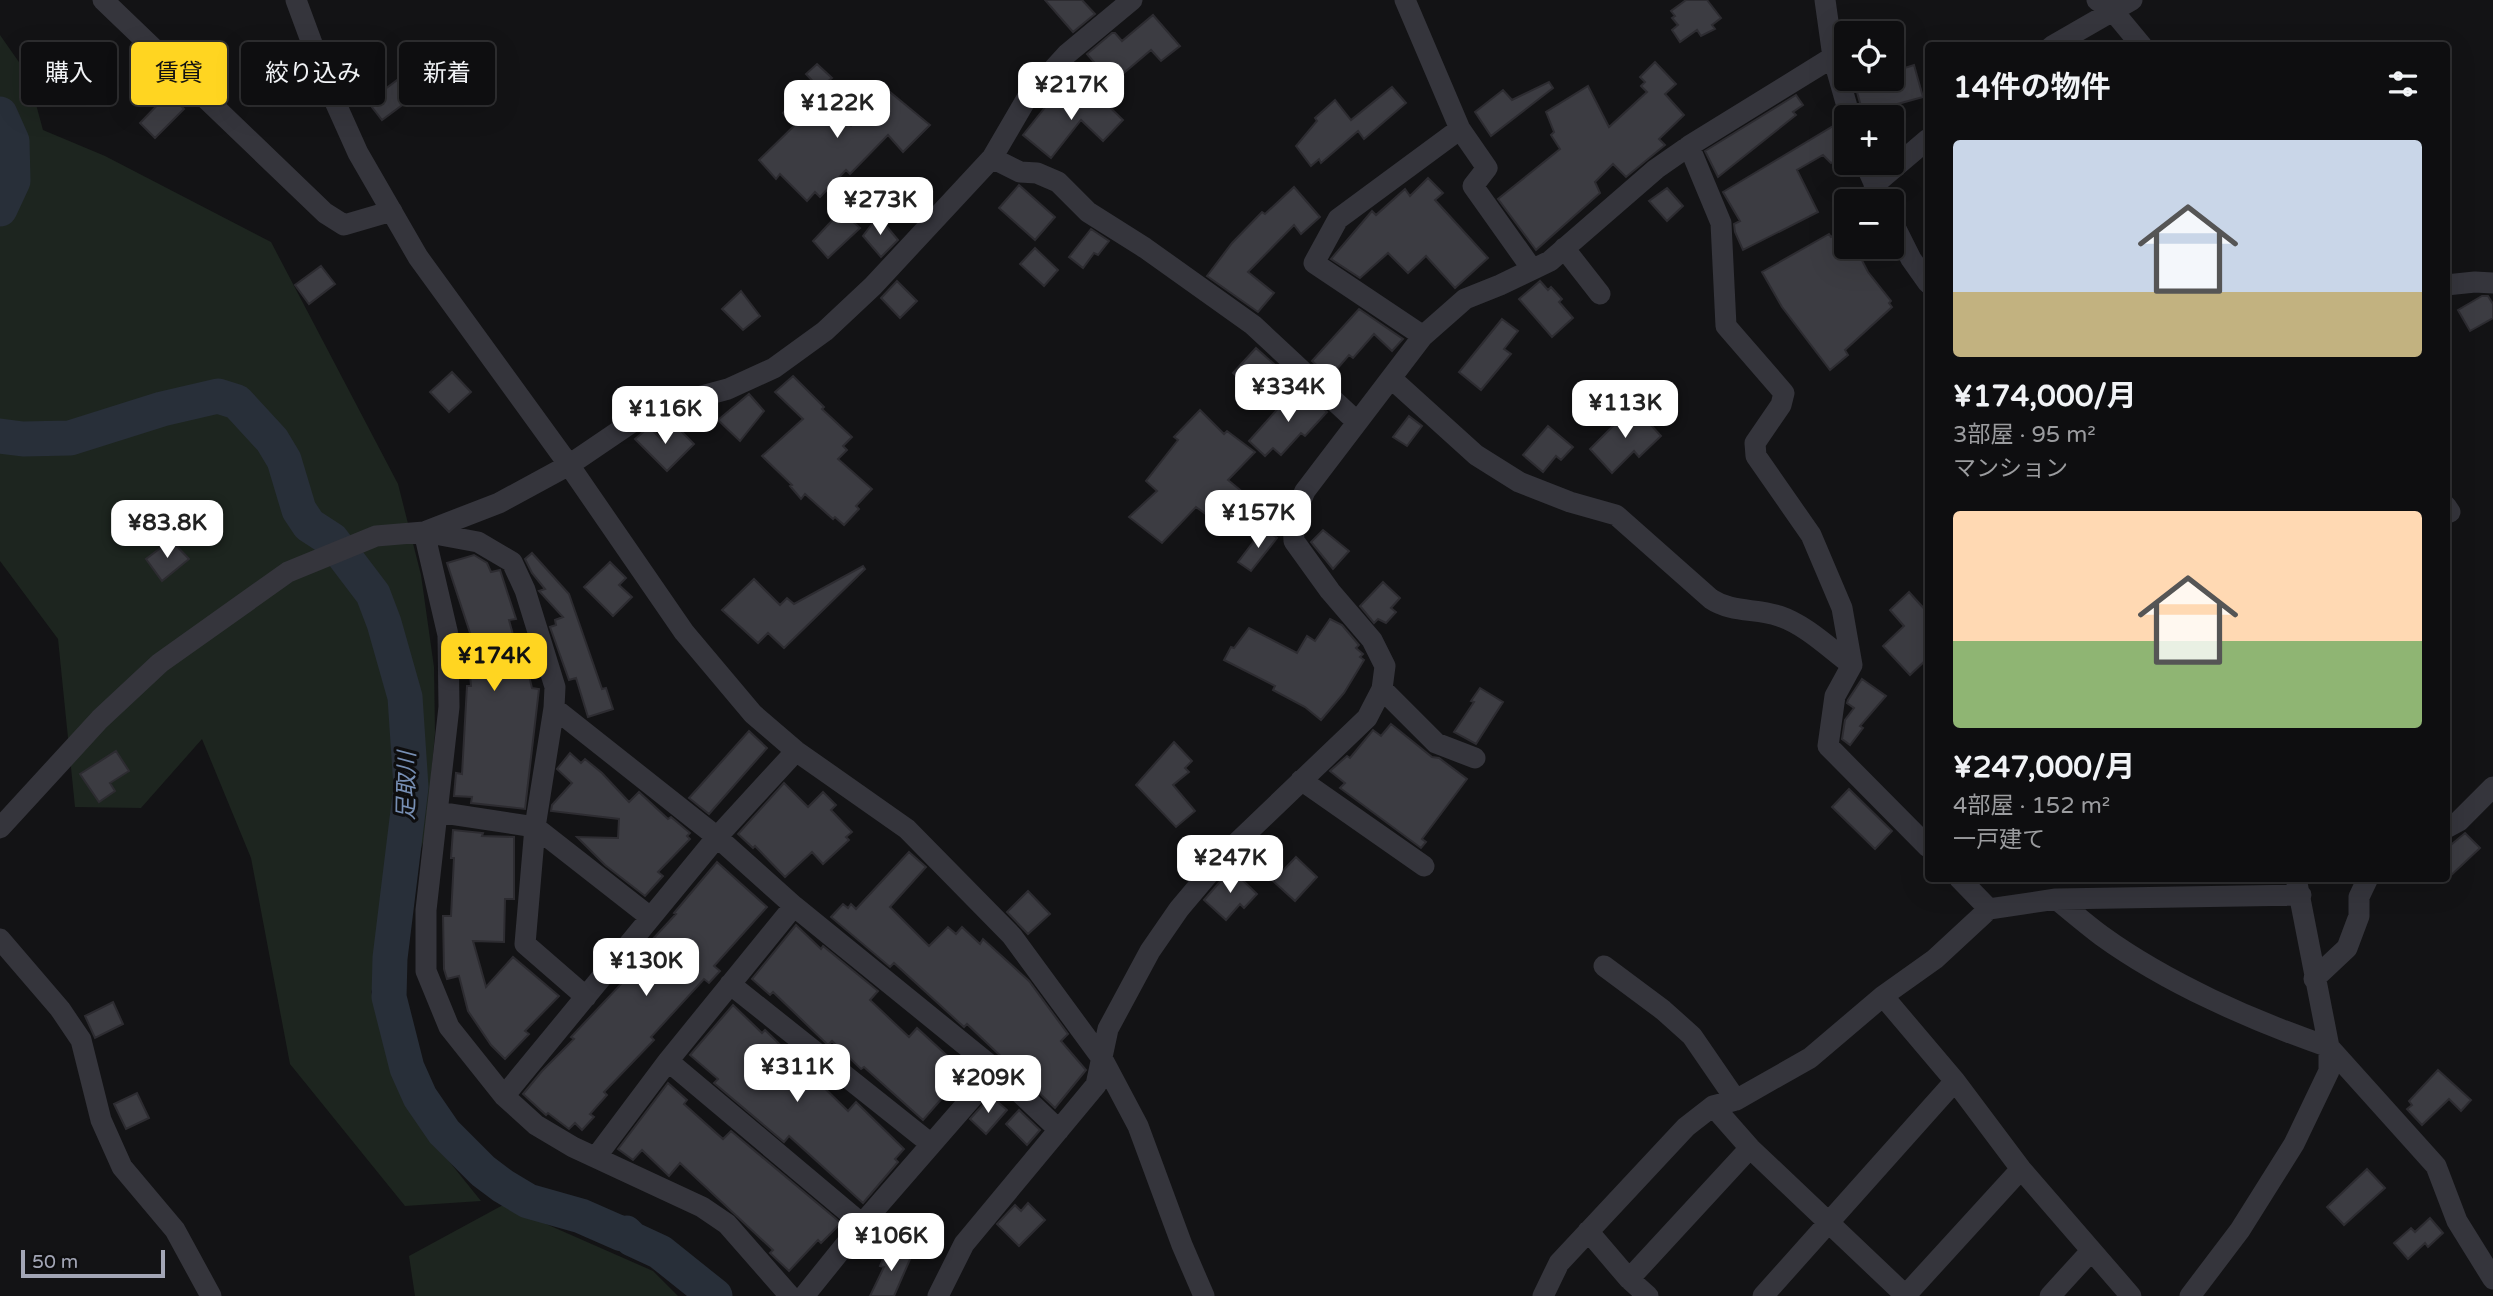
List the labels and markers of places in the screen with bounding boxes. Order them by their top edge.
pin: ¥217K [1022,62,1120,122]
pin: ¥122K [788,80,886,140]
pin: ¥273K [831,177,929,237]
pin: ¥334K [1239,364,1337,424]
pin: ¥113K [1576,380,1674,440]
pin: ¥116K [616,386,714,446]
pin: ¥157K [1209,490,1307,550]
pin: ¥83.8K [110,500,224,560]
pin: ¥174K [445,634,543,693]
pin: ¥247K [1181,836,1279,895]
pin: ¥130K [597,939,695,998]
pin: ¥311K [748,1044,846,1104]
pin: ¥209K [939,1056,1037,1115]
pin: ¥106K [842,1214,940,1273]

